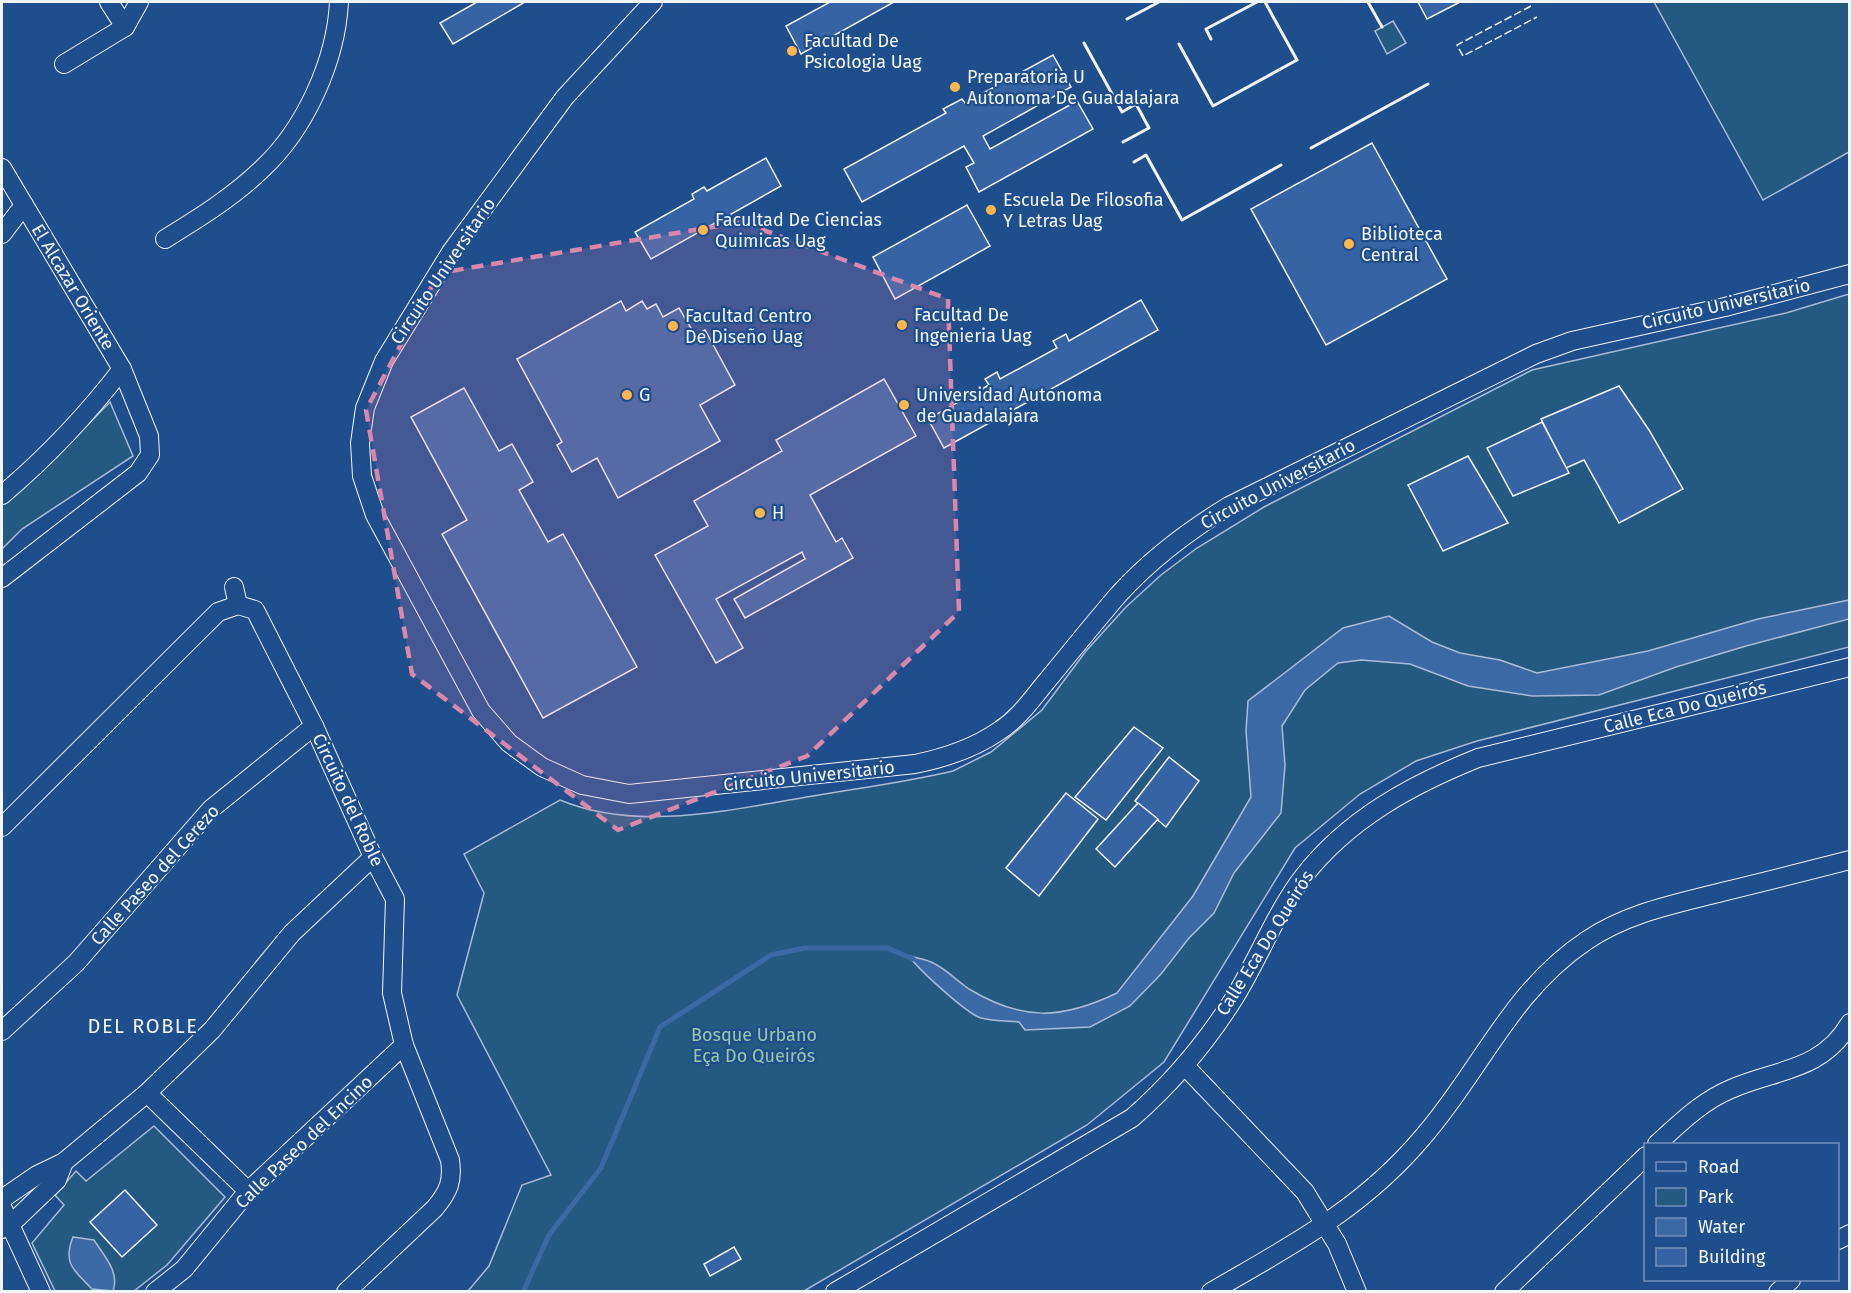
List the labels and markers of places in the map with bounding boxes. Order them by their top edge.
place label: Facultad De Psicologia Uag [804,30,922,73]
marker: Facultad De Psicologia Uag [785,44,799,58]
place label: Preparatoria U Autonoma De Guadalajara [967,66,1180,109]
marker: Preparatoria U Autonoma De Guadalajara [948,80,962,94]
place label: Escuela De Filosofia Y Letras Uag [1003,189,1164,232]
marker: Escuela De Filosofia Y Letras Uag [984,203,998,217]
place label: Facultad De Ciencias Quimicas Uag [715,209,882,252]
marker: Facultad De Ciencias Quimicas Uag [696,223,710,237]
place label: Biblioteca Central [1361,223,1443,266]
marker: Biblioteca Central [1342,237,1356,251]
place label: Facultad De Ingenieria Uag [914,304,1032,347]
place label: Facultad Centro De Diseño Uag [685,305,812,348]
marker: Facultad De Ingenieria Uag [895,318,909,332]
marker: Facultad Centro De Diseño Uag [666,319,680,333]
place label: G [639,384,650,406]
place label: Universidad Autonoma de Guadalajara [916,384,1102,427]
marker: G [620,388,634,402]
marker: Universidad Autonoma de Guadalajara [897,398,911,412]
place label: H [772,502,784,524]
marker: H [753,506,767,520]

